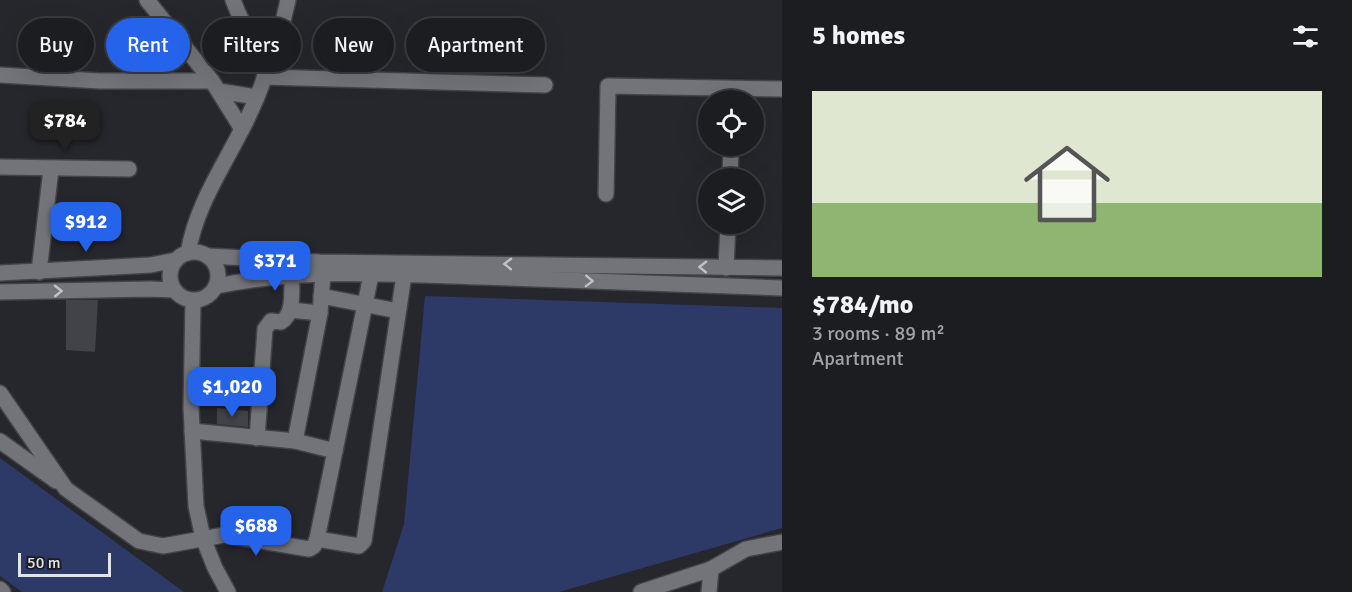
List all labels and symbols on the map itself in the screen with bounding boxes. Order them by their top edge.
pin: $784 [29,101,101,152]
pin: $912 [50,202,122,253]
pin: $371 [239,241,311,292]
one-way arrow [503,258,512,270]
one-way arrow [698,261,707,274]
one-way arrow [585,275,594,287]
one-way arrow [54,285,63,297]
pin: $1,020 [183,367,281,418]
pin: $688 [220,506,292,557]
scale bar [18,550,111,578]

